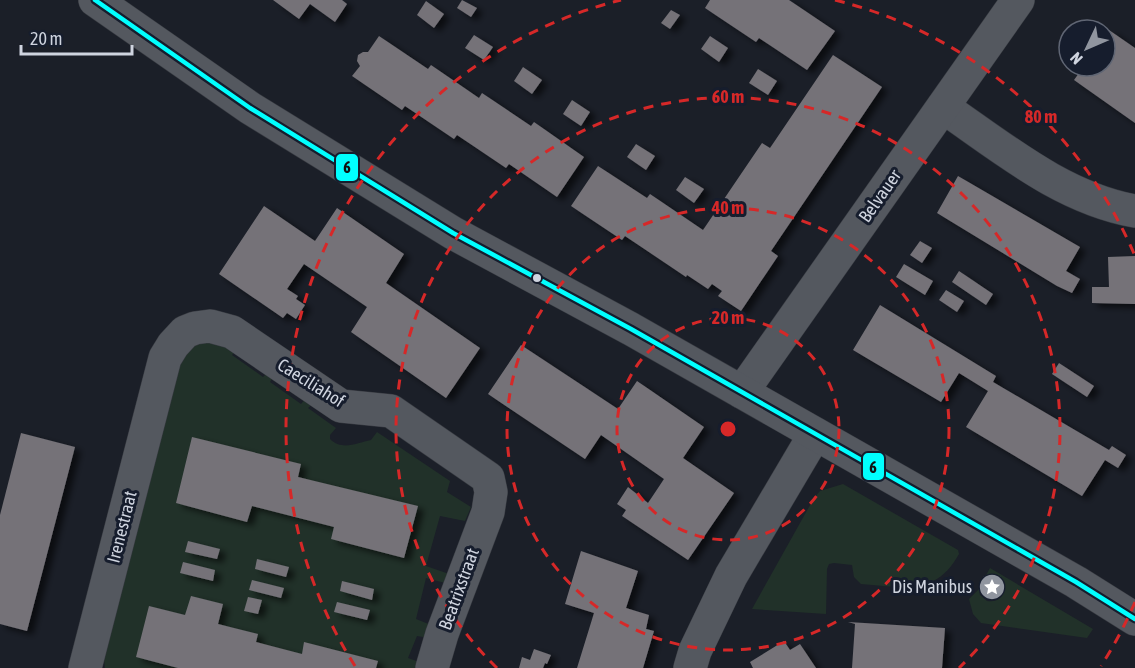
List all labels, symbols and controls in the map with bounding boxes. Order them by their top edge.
scale bar [21,18,132,56]
north arrow [1057,18,1117,78]
text: 20 m [30,28,62,49]
text: N [1066,49,1086,68]
text: 60 m [712,86,744,107]
text: 80 m [1025,106,1057,127]
line badge: 6 [335,153,359,182]
text: 6 [343,158,351,176]
street label: Belvauer [854,165,906,226]
text: 40 m [711,197,744,218]
unlabelled marker [531,272,543,284]
text: 20 m [712,307,744,328]
street label: Caeciliahof [274,354,349,411]
centre of rings [718,419,738,439]
line badge: 6 [862,452,885,481]
text: 6 [869,458,877,476]
street label: Irenestraat [102,489,141,565]
street label: Beatrixstraat [434,545,483,633]
place icon: Dis Manibus [977,572,1007,602]
place label: Dis Manibus [892,576,972,597]

